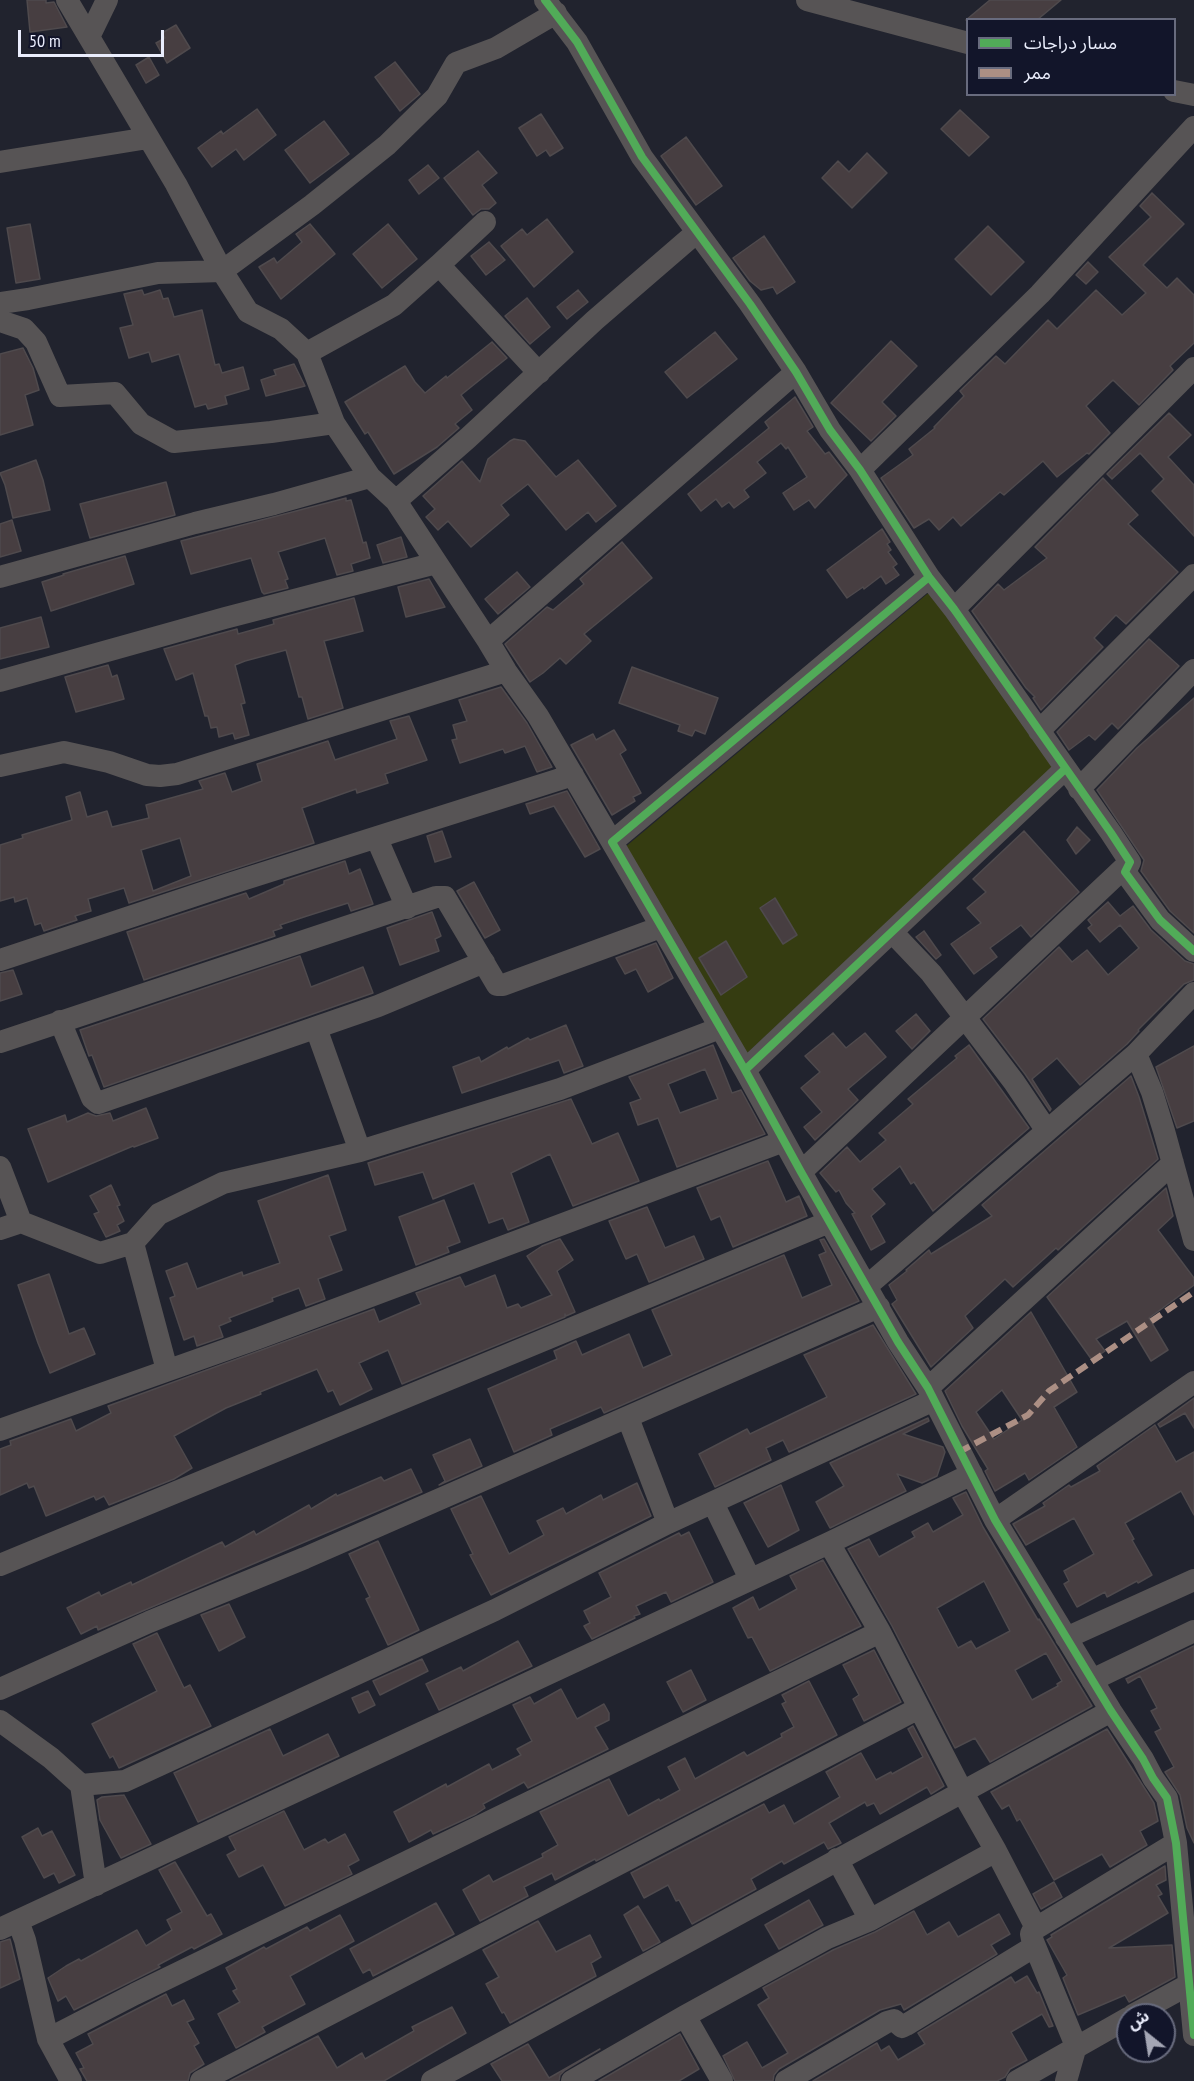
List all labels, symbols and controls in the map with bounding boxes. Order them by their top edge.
scale bar [21,18,166,56]
legend [966,18,1176,96]
text: 50 m [29,29,61,52]
text: مسار دراجات [1024,31,1117,54]
text: ممر [1024,61,1051,84]
north arrow [1116,2003,1176,2063]
text: ش [1124,2005,1152,2033]

